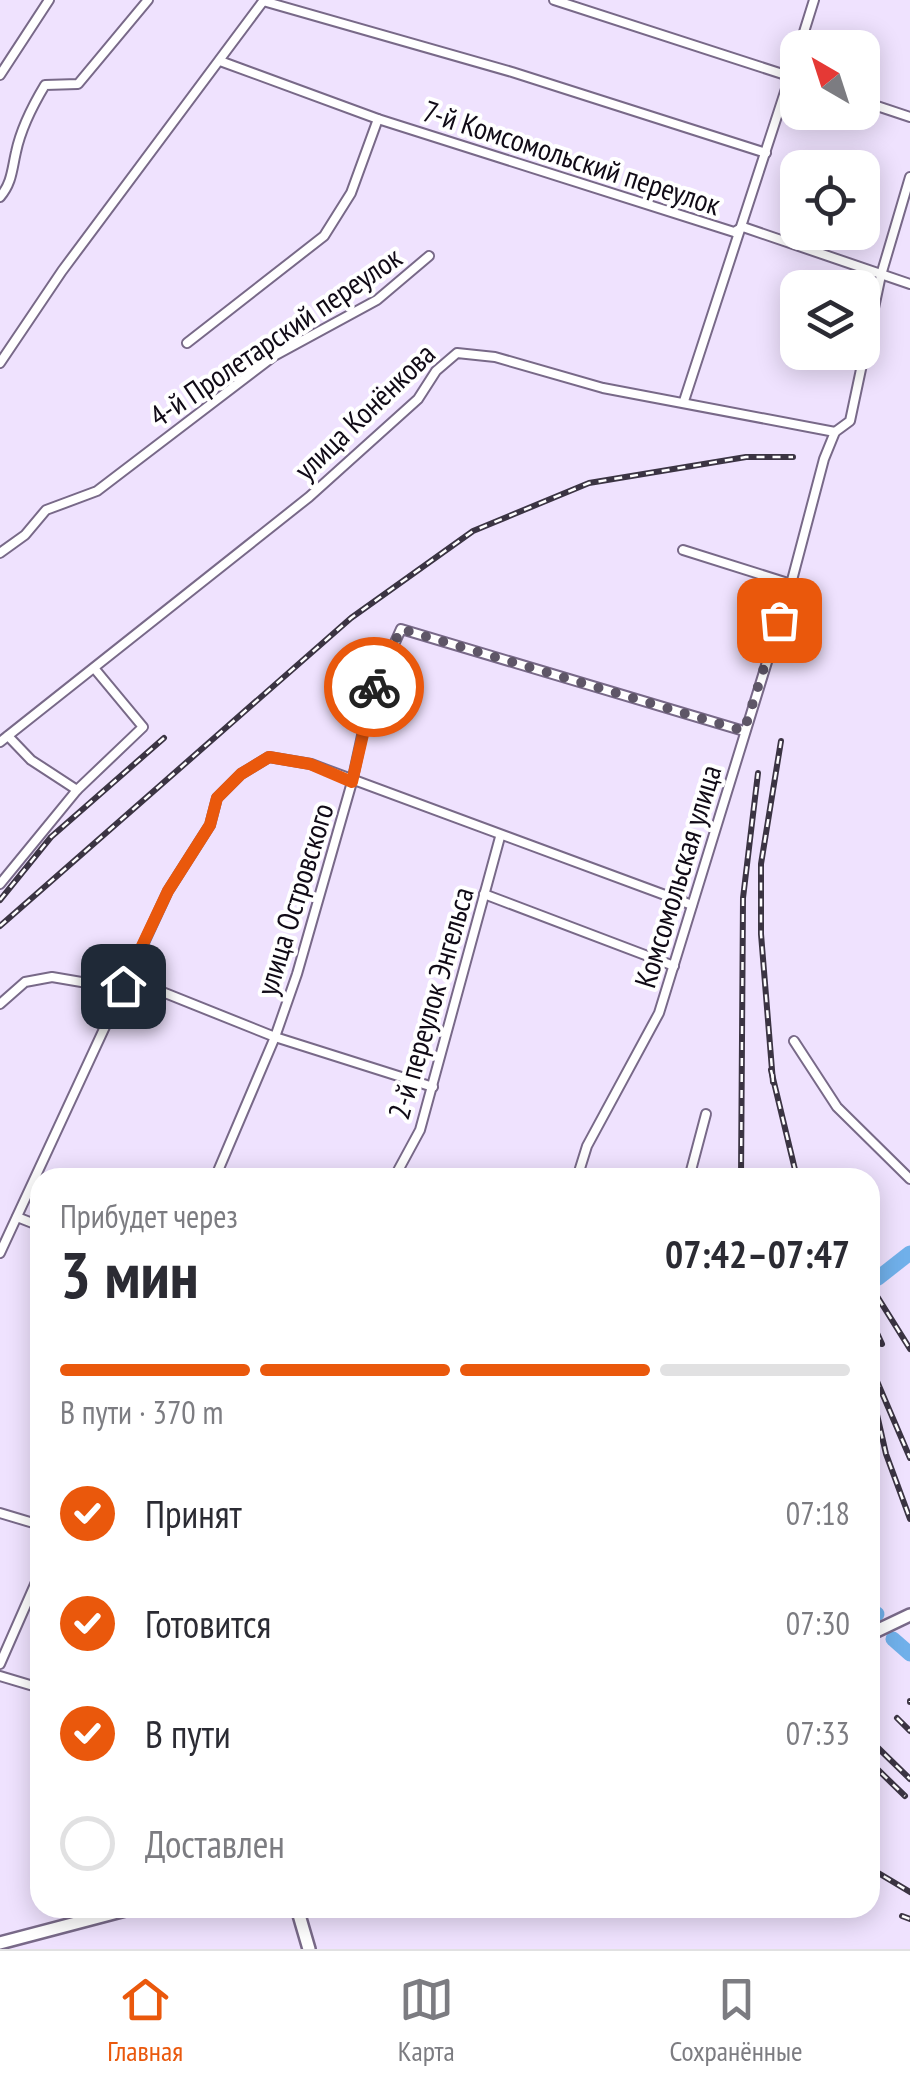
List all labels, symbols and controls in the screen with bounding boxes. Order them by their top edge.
north arrow [780,30,880,130]
map controls [780,30,880,370]
street label: 7-й Комсомольский переулок [418,91,726,224]
button: locate [780,150,880,250]
street label: 4-й Пролетарский переулок [141,237,409,435]
button: layers [780,270,880,370]
street label: улица Конёнкова [285,334,443,488]
pin [737,578,822,663]
icon: bag [752,593,807,648]
courier [324,637,424,737]
icon: bike [347,660,402,715]
street label: Комсомольская улица [625,760,729,992]
street label: улица Островского [246,798,342,1000]
street label: 2-й переулок Энгельса [378,883,482,1123]
pin [81,944,166,1029]
icon: home [96,959,151,1014]
text: Прибудет через [60,1195,238,1237]
text: 07:42–07:47 [665,1229,850,1278]
text: 3 мин [60,1232,199,1316]
text: В пути · 370 m [60,1391,223,1433]
icon: check [60,1486,115,1541]
text: Принят [145,1489,242,1538]
text: 07:18 [786,1492,850,1534]
icon: check [60,1596,115,1651]
text: Готовится [145,1599,271,1648]
text: 07:30 [786,1602,850,1644]
icon: check [60,1706,115,1761]
text: В пути [145,1709,231,1758]
text: 07:33 [786,1712,850,1754]
text: Доставлен [145,1819,285,1868]
tab: Главная [107,1972,183,2069]
tab: Карта [398,1972,455,2069]
tab: Сохранённые [669,1972,803,2069]

